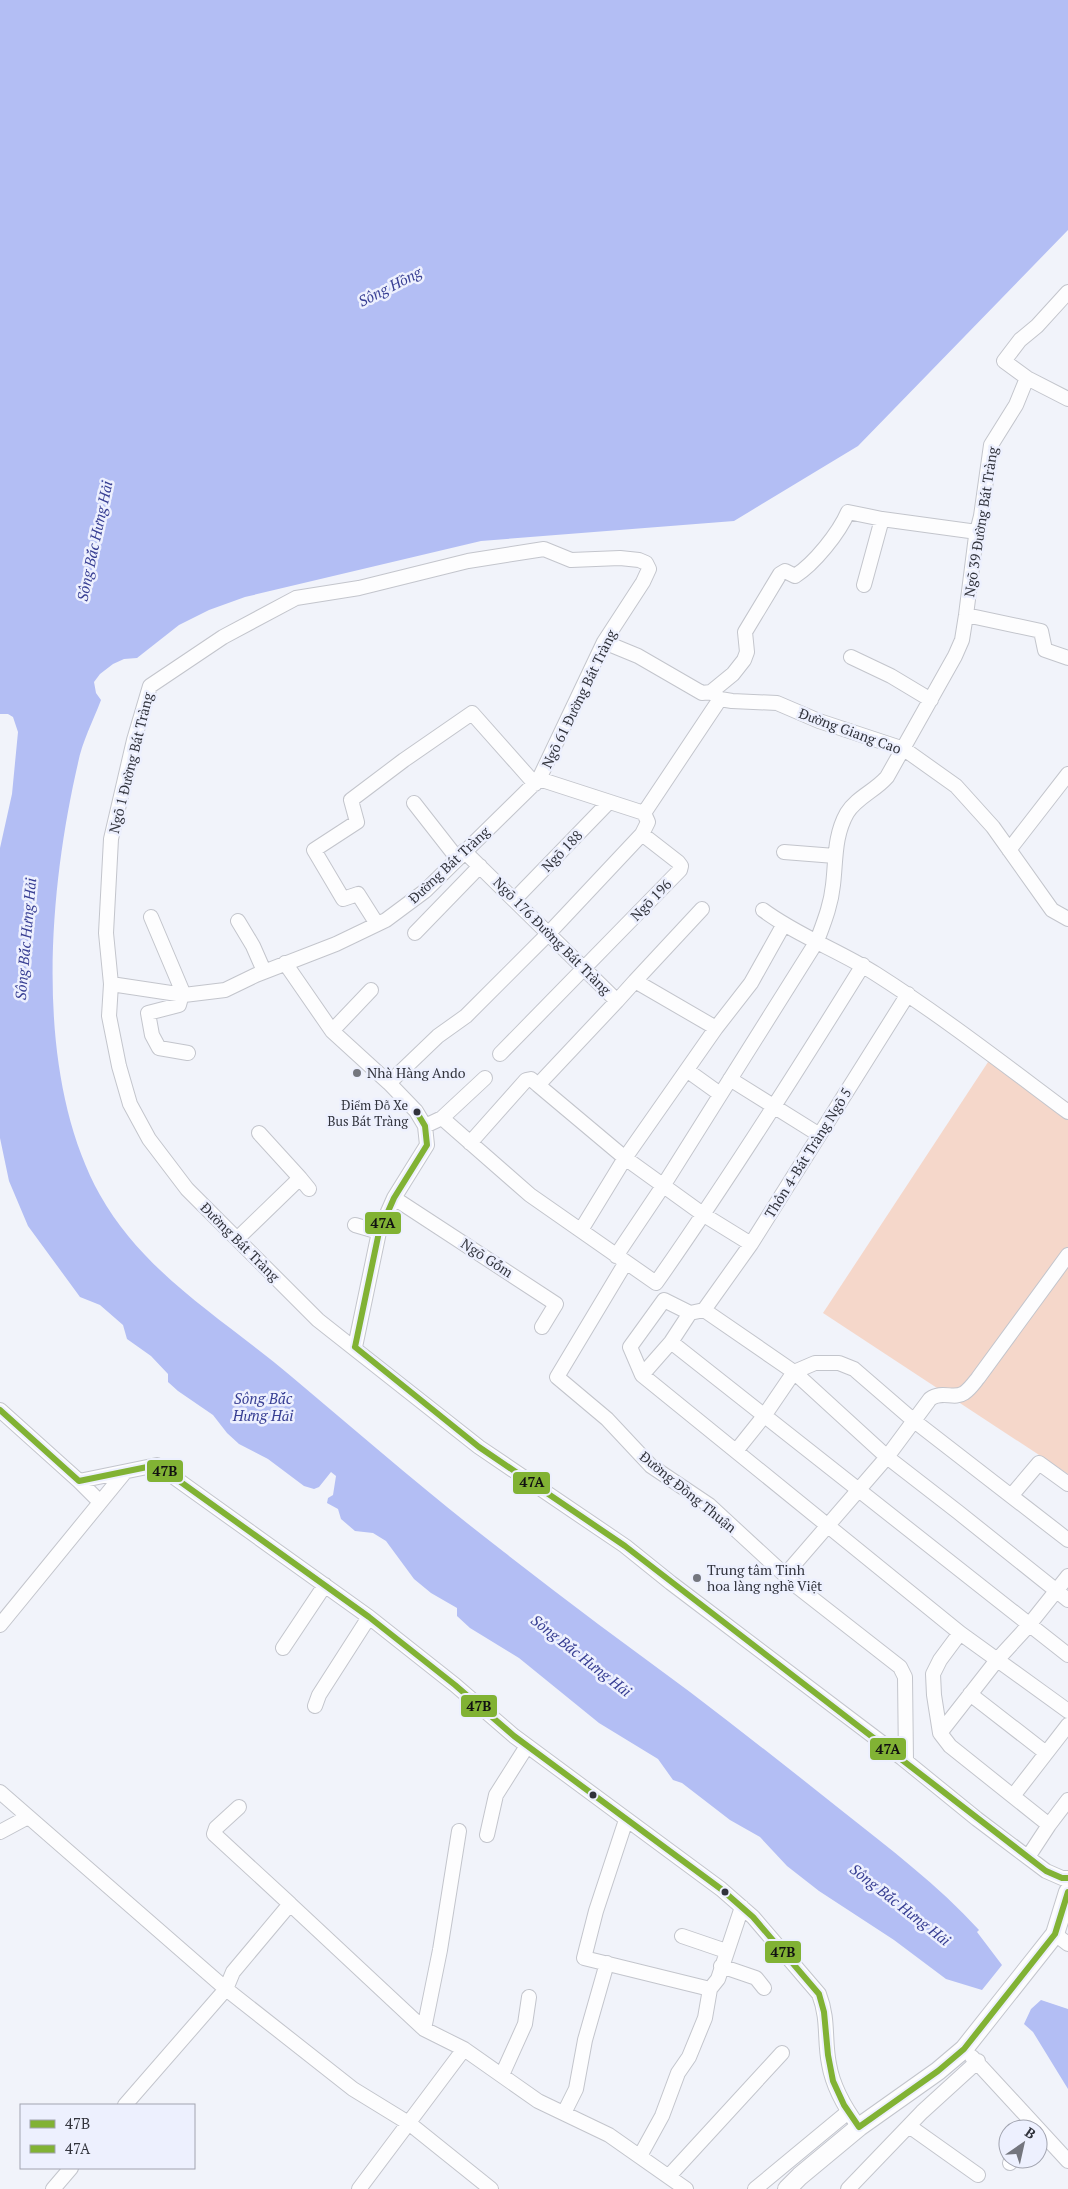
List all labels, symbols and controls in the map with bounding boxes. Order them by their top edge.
water label: Sông Hồng [354,261,426,311]
street label: Ngõ 39 Đường Bát Tràng [959,445,1002,598]
water label: Sông Bắc Hưng Hải [72,478,117,603]
street label: Ngõ 61 Đường Bát Tràng [537,626,621,771]
street label: Ngõ 1 Đường Bát Tràng [104,690,157,835]
street label: Đường Giang Cao [796,703,904,758]
street label: Đường Bát Tràng [404,822,494,907]
street label: Ngõ 188 [537,826,586,876]
street label: Ngõ 176 Đường Bát Tràng [489,873,616,999]
street label: Ngõ 196 [626,874,676,925]
water label: Sông Bắc Hưng Hải [10,876,40,1001]
place label: Nhà Hàng Ando [367,1063,466,1082]
marker: Nhà Hàng Ando [351,1067,363,1079]
street label: Thôn 4-Bát Tràng Ngõ 5 [760,1084,855,1221]
place label: Điểm Đỗ Xe Bus Bát Tràng [327,1096,408,1130]
marker: Điểm Đỗ Xe Bus Bát Tràng [412,1107,422,1117]
street label: Đường Bát Tràng [197,1198,285,1286]
line badge: 47A [364,1211,402,1235]
text: 47A [371,1213,396,1232]
street label: Ngõ Gốm [458,1234,517,1281]
water label: Sông Bắc Hưng Hải [232,1388,294,1425]
street label: Đường Đồng Thuận [636,1447,741,1537]
line badge: 47B [146,1459,184,1483]
text: 47B [153,1461,177,1480]
line badge: 47A [512,1471,551,1495]
text: 47A [520,1472,545,1491]
place label: Trung tâm Tinh hoa làng nghề Việt [707,1560,823,1595]
marker: Trung tâm Tinh hoa làng nghề Việt [691,1572,703,1584]
water label: Sông Bắc Hưng Hải [527,1610,637,1701]
line badge: 47B [460,1694,498,1718]
text: 47B [467,1696,491,1715]
line badge: 47A [869,1737,907,1761]
text: 47A [876,1739,901,1758]
unlabelled marker [588,1790,598,1800]
water label: Sông Bắc Hưng Hải [846,1859,956,1950]
unlabelled marker [720,1887,730,1897]
line badge: 47B [764,1940,802,1964]
text: 47B [771,1942,795,1961]
legend [20,2104,195,2169]
text: 47B [65,2113,90,2133]
north arrow [998,2119,1048,2169]
text: B [1021,2122,1040,2143]
text: 47A [65,2138,91,2158]

